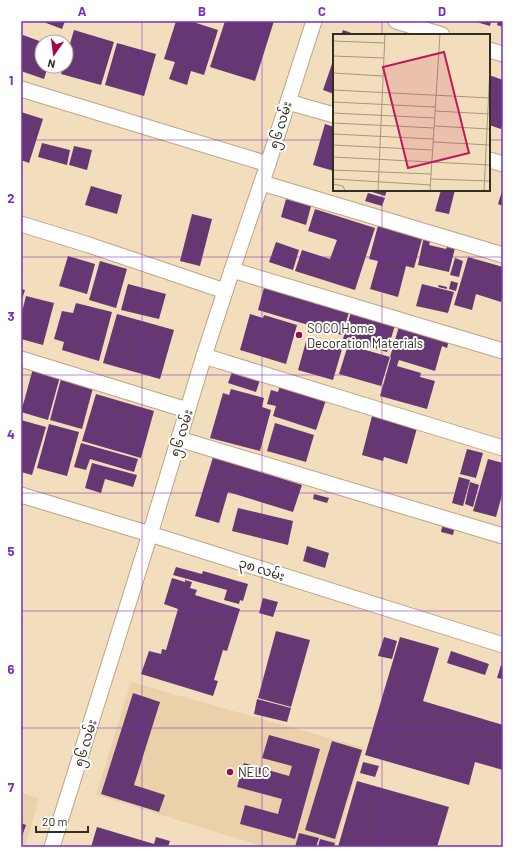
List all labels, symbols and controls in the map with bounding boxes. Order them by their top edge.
text: A [78,3,87,19]
text: B [198,3,206,19]
text: C [318,3,326,19]
text: D [438,3,446,19]
north arrow [34,34,74,74]
inset map [333,34,490,191]
text: N [46,57,57,71]
text: 1 [9,72,13,88]
street label: ၅၆ လမ်း [265,99,298,151]
text: 2 [7,190,15,206]
text: 3 [7,308,15,324]
place label: SOCO Home Decoration Materials [307,320,423,351]
marker: SOCO Home Decoration Materials [294,330,304,340]
street label: ၅၆ လမ်း [166,407,199,459]
text: 4 [7,426,15,442]
text: 5 [7,543,15,559]
street label: ၃၈ လမ်း [236,554,287,587]
text: 6 [8,661,15,677]
street label: ၅၆ လမ်း [70,717,103,769]
place label: NELC [238,764,270,780]
marker: NELC [225,767,235,777]
text: 7 [8,779,15,795]
scale bar [36,808,88,834]
text: 20 m [42,814,68,828]

